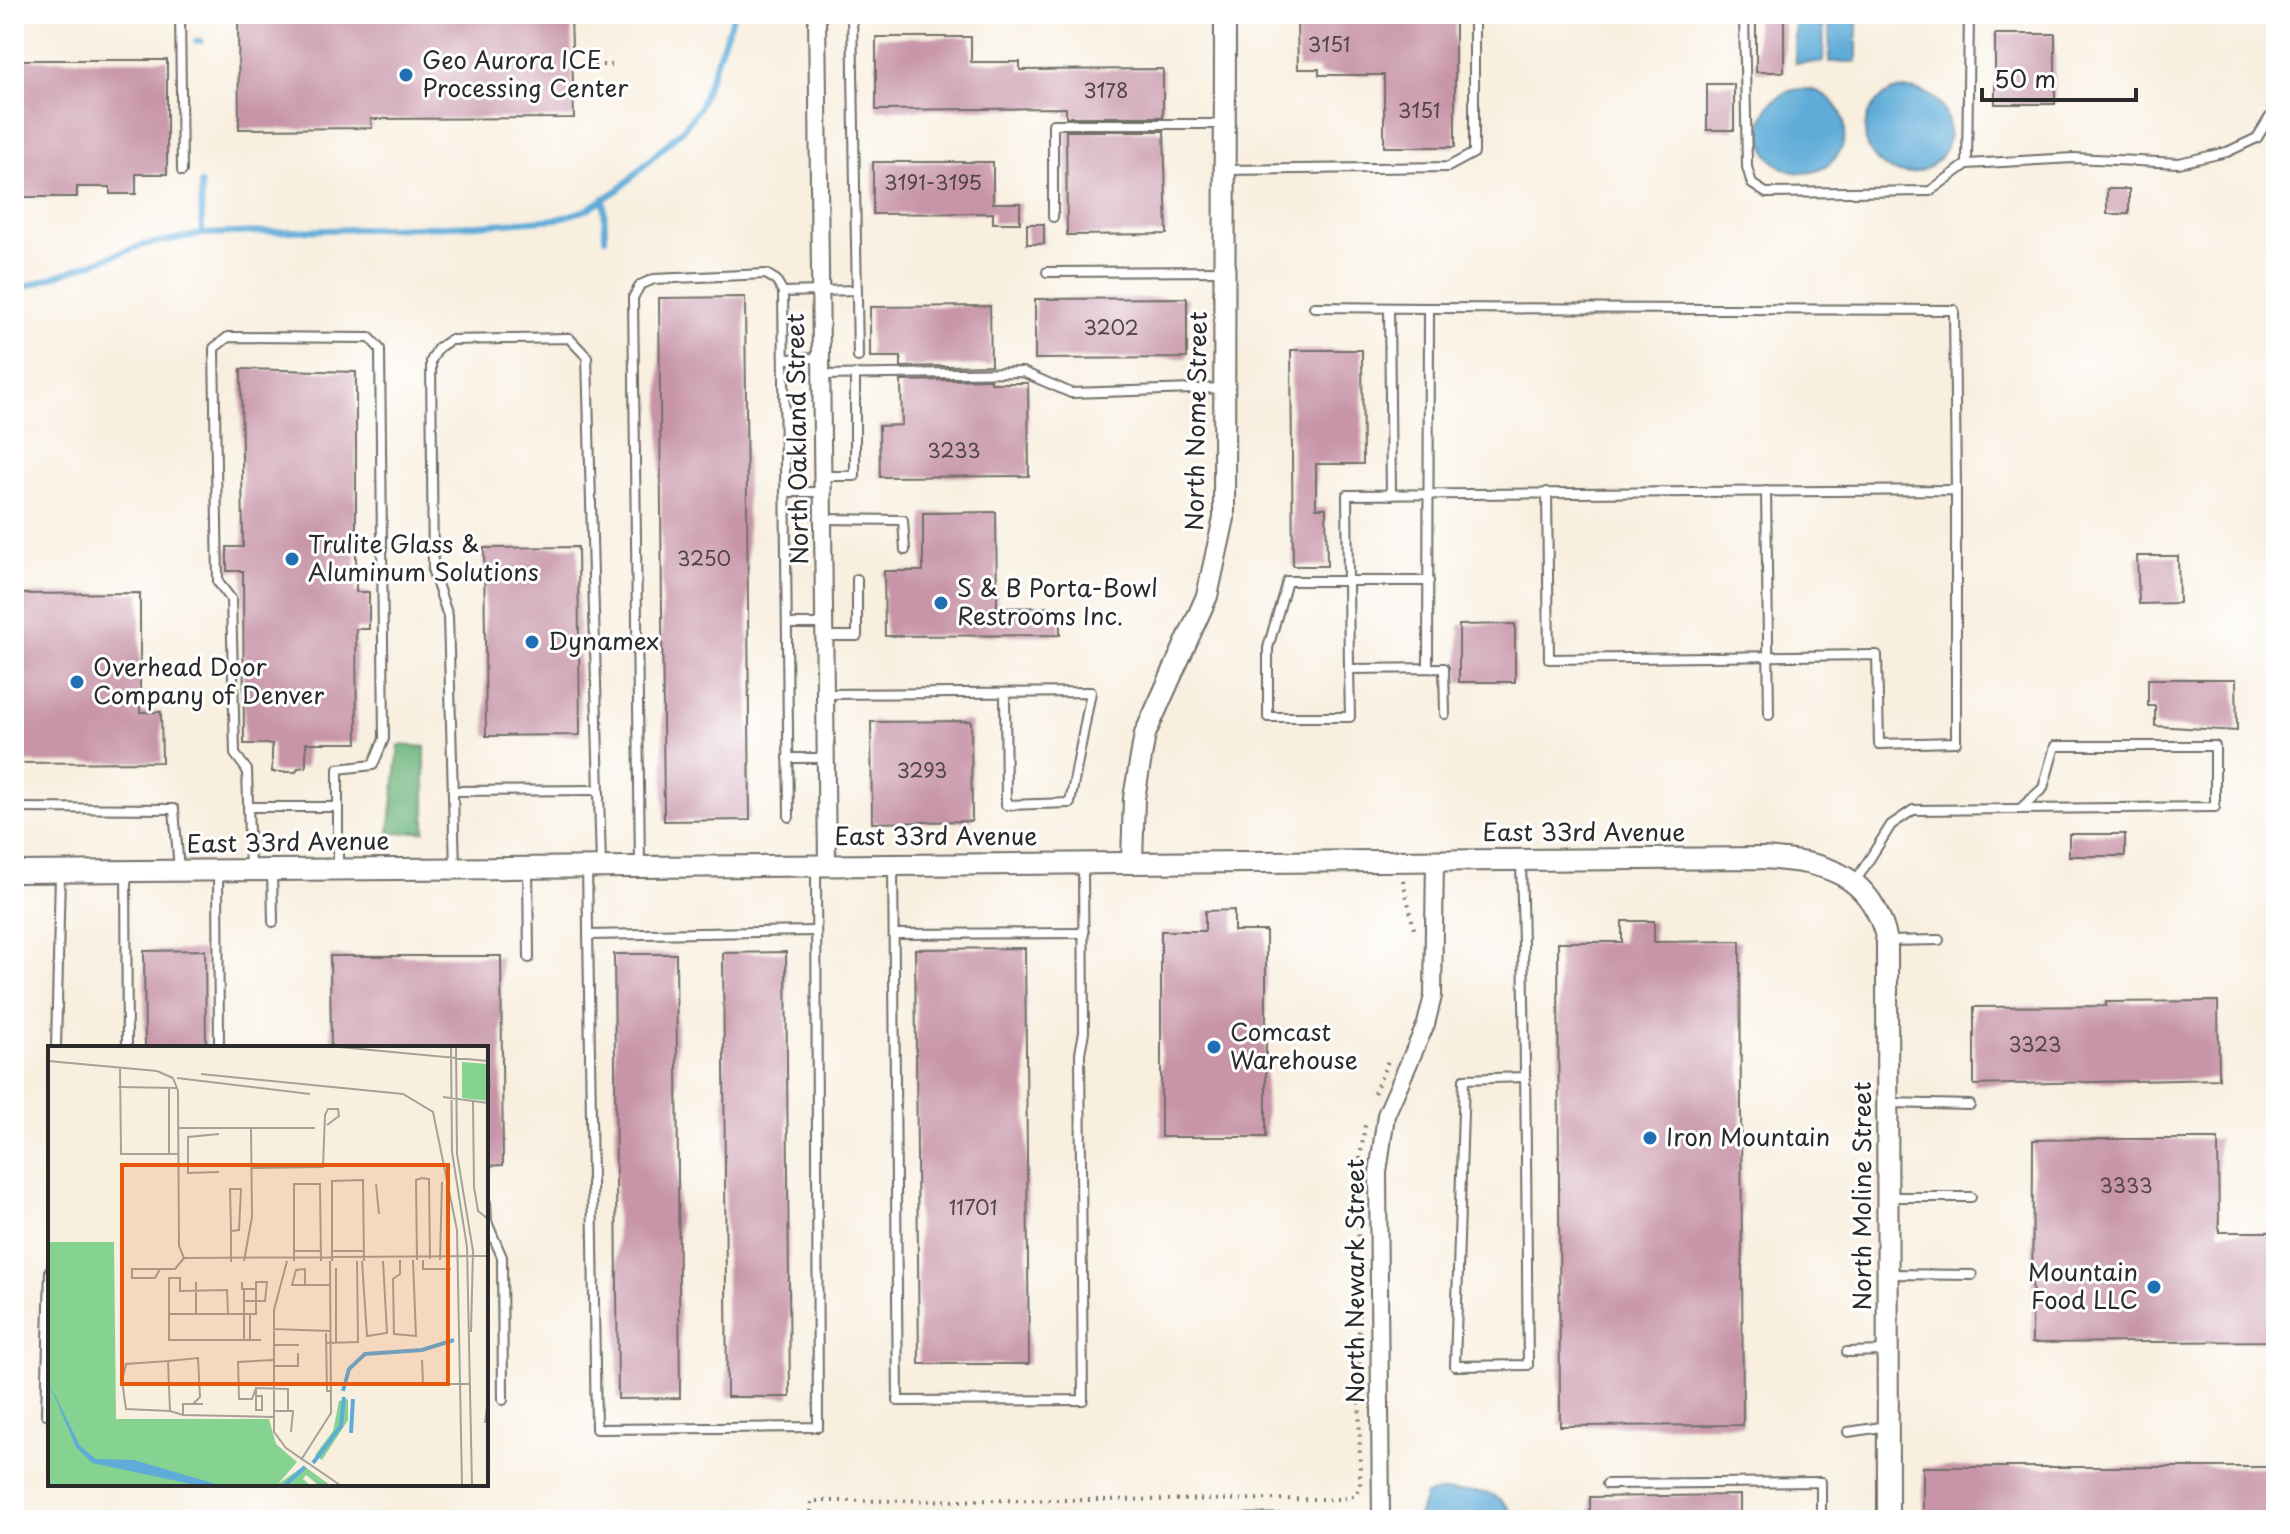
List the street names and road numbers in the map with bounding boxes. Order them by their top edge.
street label: North Nome Street [1175,311,1215,531]
street label: North Oakland Street [776,313,816,565]
street label: East 33rd Avenue [1483,813,1685,849]
street label: East 33rd Avenue [835,817,1037,853]
street label: East 33rd Avenue [186,821,390,861]
street label: North Moline Street [1843,1081,1879,1310]
street label: North Newark Street [1336,1158,1372,1403]

